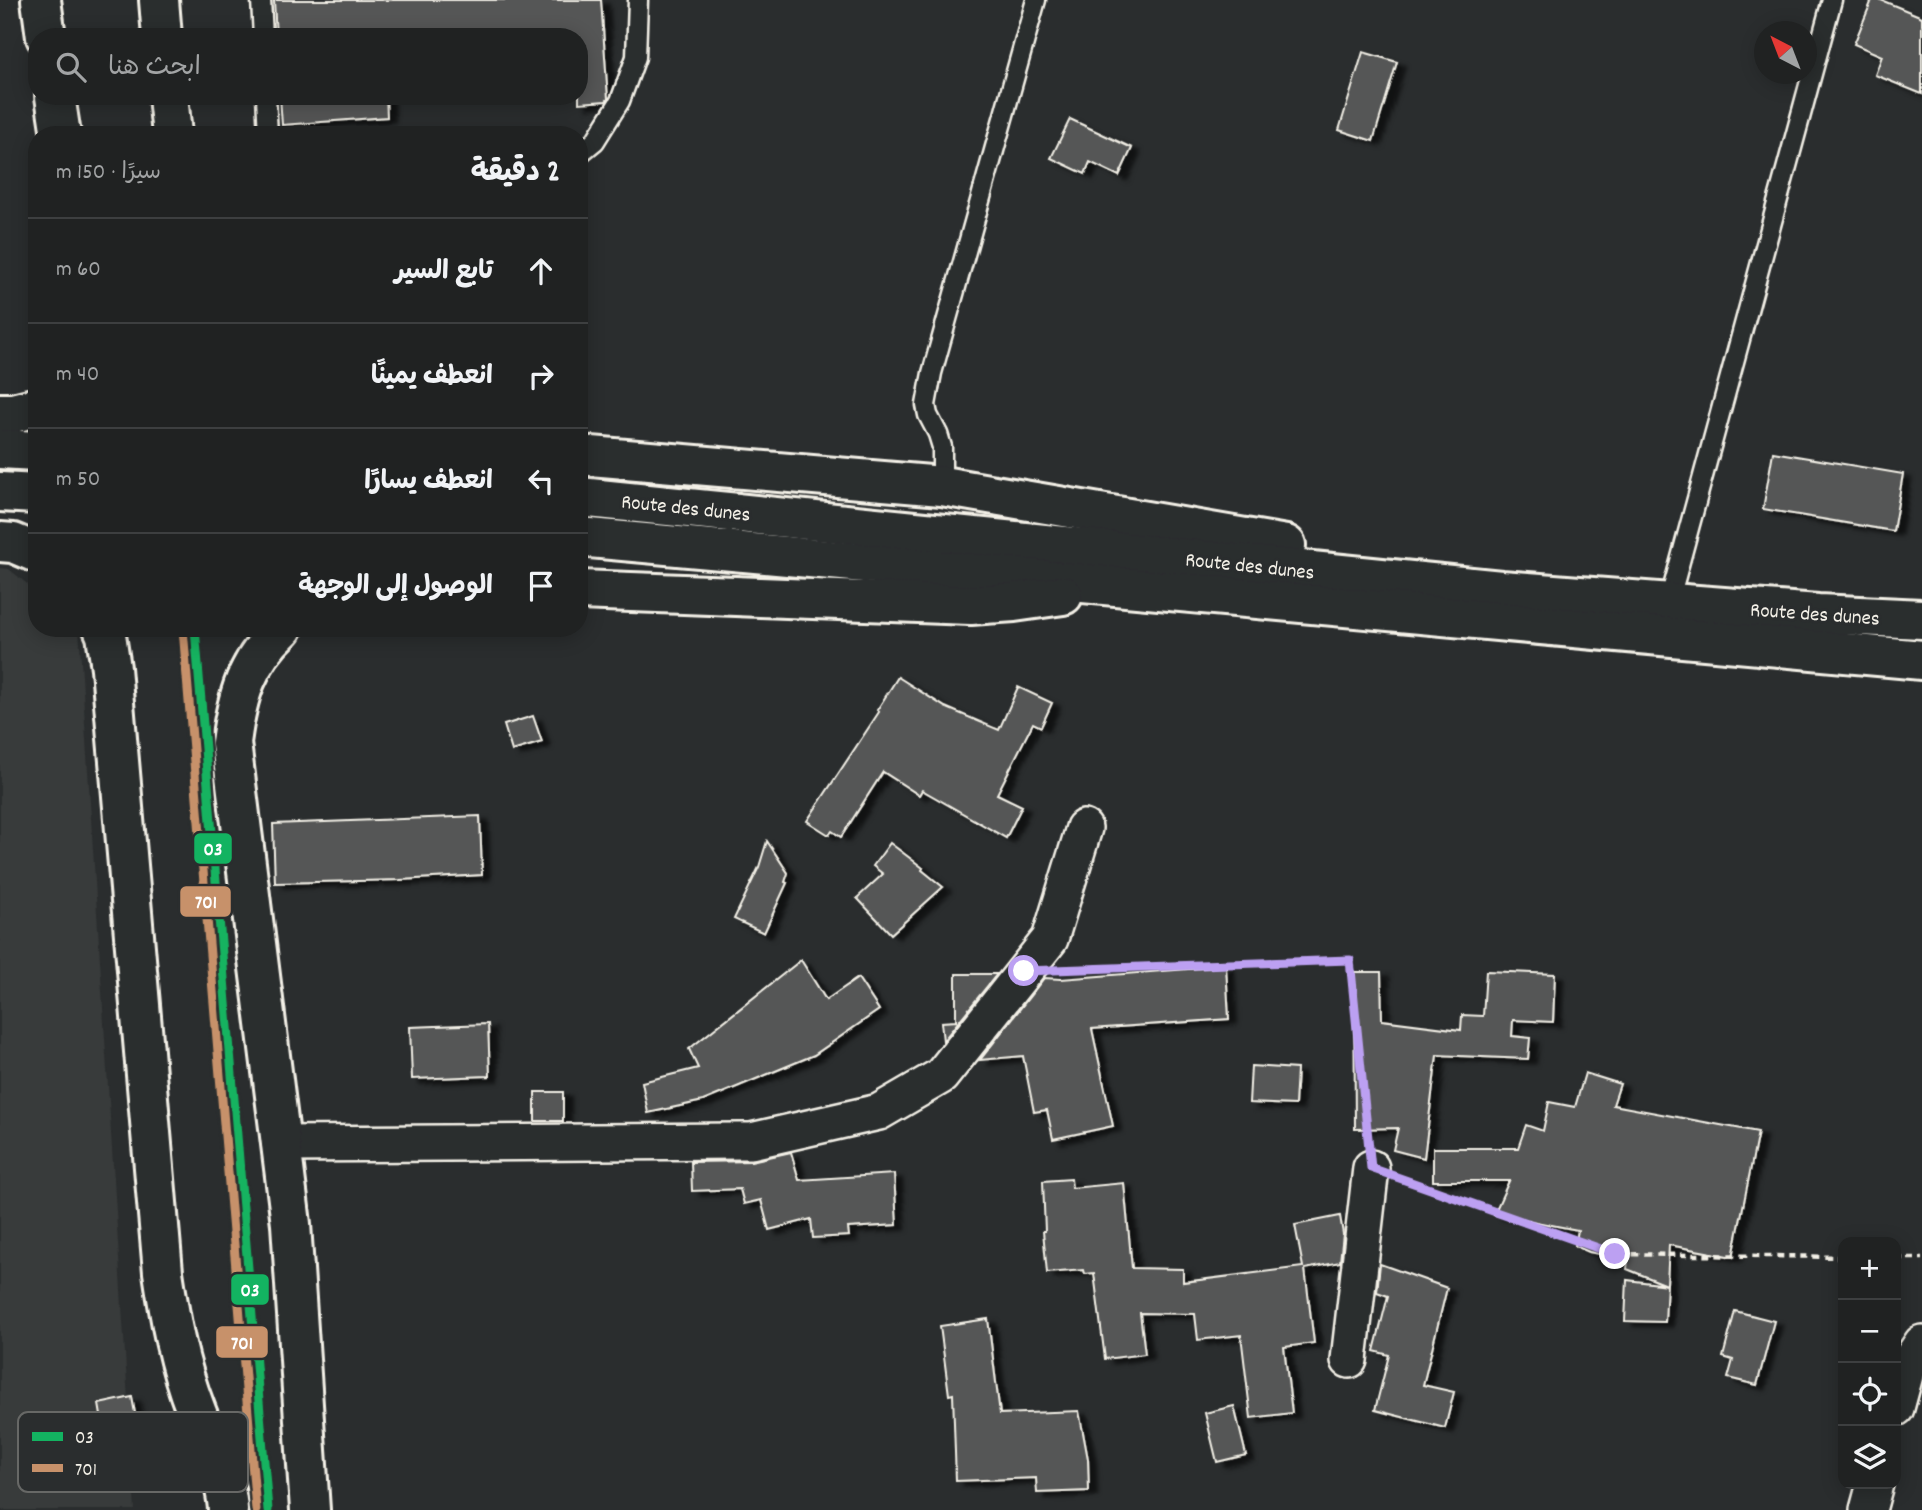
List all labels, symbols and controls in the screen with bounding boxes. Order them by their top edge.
north arrow [1754,21,1817,84]
search box [28,28,588,105]
icon: search [52,48,90,86]
text: ابحث هنا [108,50,201,87]
text: 2 دقيقة [471,153,560,196]
text: سيرًا · 150 m [56,157,161,190]
icon: ahead [522,252,560,290]
text: 60 m [56,254,101,287]
text: تابع السير [394,254,493,291]
icon: right [522,357,560,395]
text: 40 m [56,359,99,392]
text: انعطف يمينًا [371,359,493,396]
icon: left [522,462,560,500]
text: 50 m [56,464,100,497]
text: انعطف يسارًا [364,464,493,501]
street label: Route des dunes [620,488,752,532]
street label: Route des dunes [1184,546,1316,590]
icon: arrive [522,567,560,605]
text: الوصول إلى الوجهة [298,569,493,606]
street label: Route des dunes [1749,597,1881,635]
line badge: 03 [193,832,233,865]
text: 03 [204,838,222,865]
line badge: 701 [179,885,232,918]
text: 701 [195,891,217,918]
route start [1008,955,1039,986]
map controls [1838,1237,1901,1489]
button: + [1838,1237,1901,1300]
route end [1599,1238,1630,1269]
line badge: 03 [230,1273,270,1306]
text: 03 [241,1279,259,1306]
button: − [1838,1300,1901,1363]
line badge: 701 [215,1325,269,1359]
text: 701 [231,1332,253,1359]
button: locate [1838,1363,1901,1426]
legend [18,1412,248,1492]
text: 03 [75,1426,94,1453]
button: layers [1838,1426,1901,1489]
text: 701 [75,1458,97,1485]

